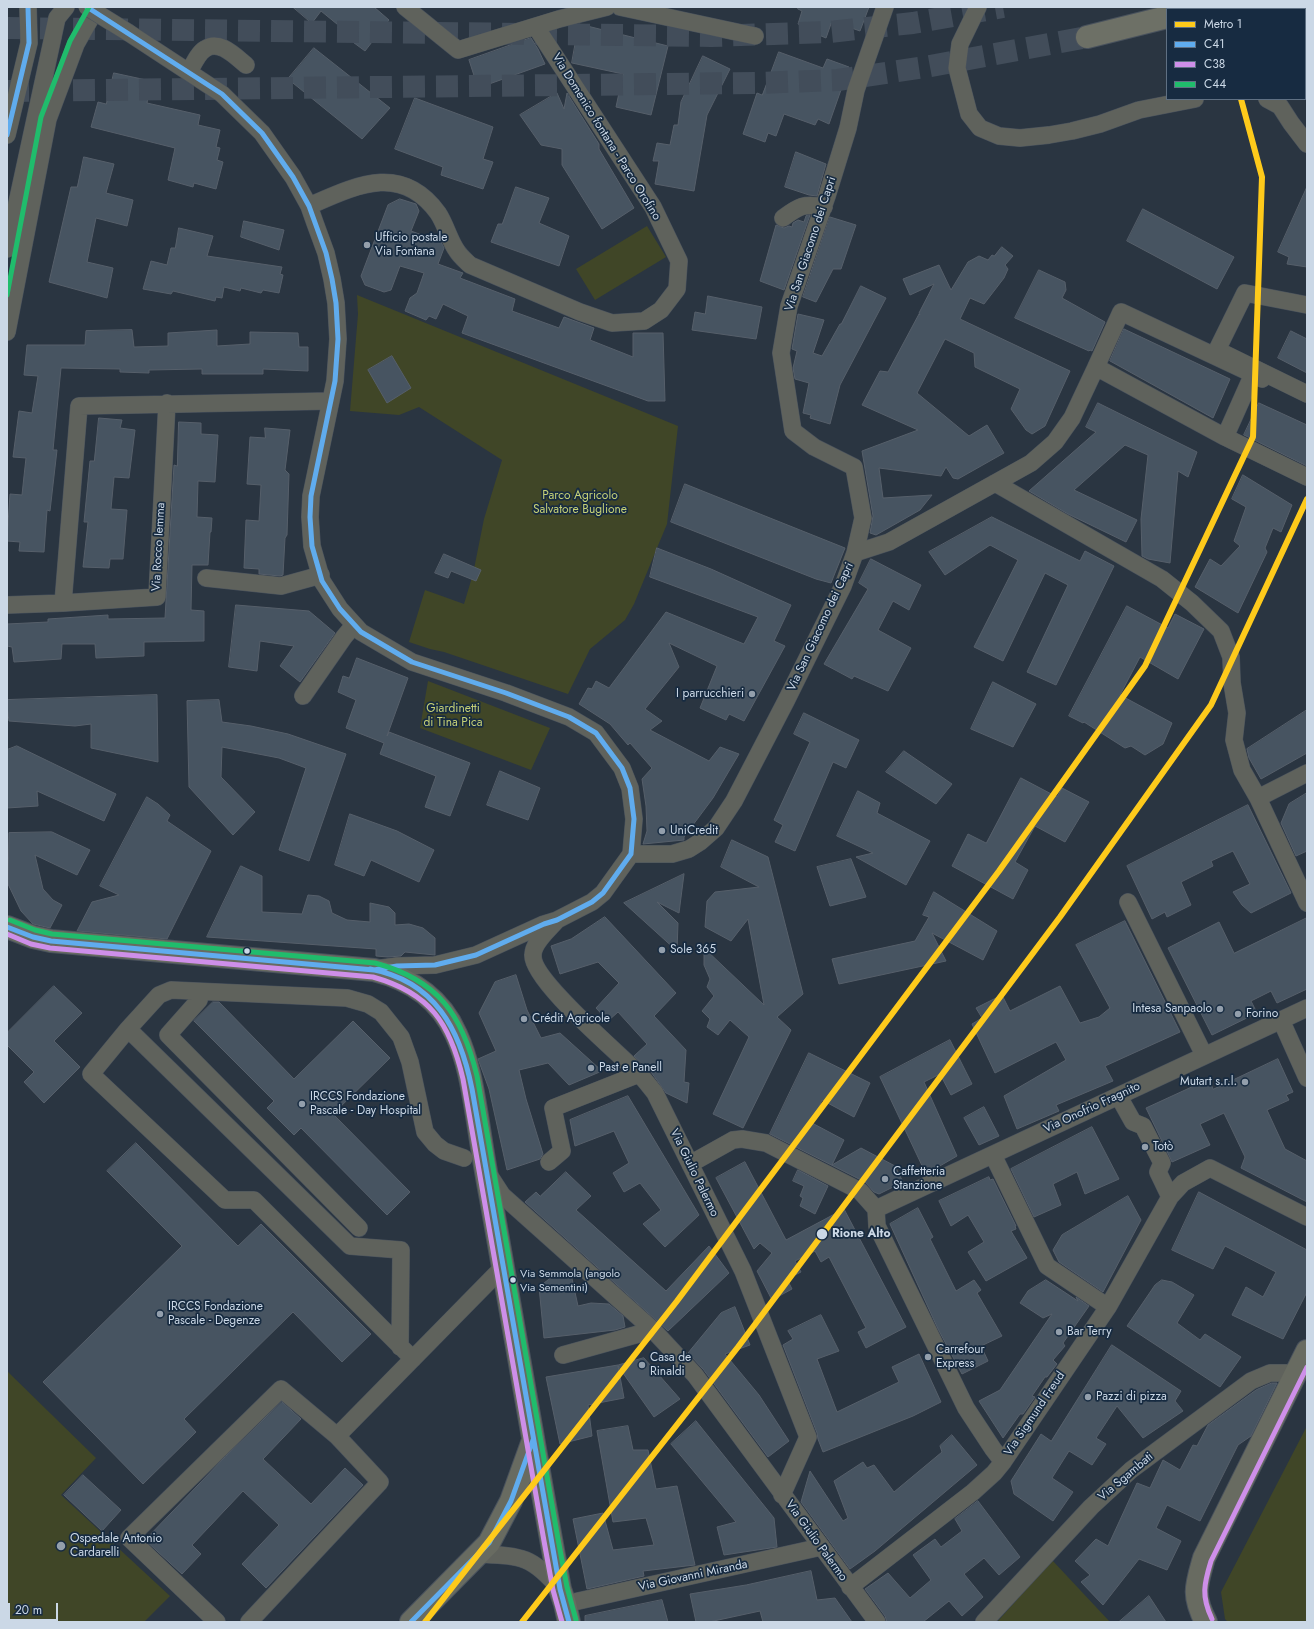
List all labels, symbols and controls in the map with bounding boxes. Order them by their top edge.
legend [1166,8,1306,100]
text: Metro 1 [1204,15,1242,33]
text: C41 [1204,35,1225,53]
street label: Via Domenico fontana - Parco Orofino [549,51,663,223]
text: C38 [1204,55,1225,73]
text: C44 [1204,75,1226,93]
street label: Via San Giacomo dei Capri [782,175,840,313]
place label: Ufficio postale Via Fontana [375,231,447,259]
marker: Ufficio postale Via Fontana [362,240,372,250]
park label: Parco Agricolo Salvatore Buglione [533,489,627,517]
street label: Via Rocco Iemma [149,502,169,592]
street label: Via San Giacomo dei Capri [785,560,857,694]
place label: I parrucchieri [676,687,744,701]
marker: I parrucchieri [747,689,757,699]
park label: Giardinetti di Tina Pica [423,702,483,730]
place label: UniCredit [670,824,718,838]
marker: UniCredit [657,826,667,836]
place label: Sole 365 [670,943,716,957]
marker: Sole 365 [657,945,667,955]
unlabelled marker [242,946,252,956]
place label: Intesa Sanpaolo [1132,1002,1212,1016]
marker: Intesa Sanpaolo [1215,1004,1225,1014]
place label: Forino [1246,1007,1278,1021]
marker: Forino [1233,1009,1243,1019]
place label: Crédit Agricole [532,1012,610,1026]
marker: Crédit Agricole [519,1014,529,1024]
place label: Past e Panell [599,1061,662,1075]
marker: Past e Panell [586,1063,596,1073]
place label: Mutart s.r.l. [1180,1075,1237,1089]
marker: Mutart s.r.l. [1240,1077,1250,1087]
street label: Via Onofrio Fragnito [1041,1079,1143,1137]
place label: IRCCS Fondazione Pascale - Day Hospital [310,1090,421,1118]
marker: IRCCS Fondazione Pascale - Day Hospital [297,1099,307,1109]
street label: Via Giulio Palermo [666,1127,722,1219]
place label: Totò [1153,1140,1173,1154]
marker: Totò [1140,1142,1150,1152]
place label: Caffetteria Stanzione [893,1165,945,1193]
marker: Caffetteria Stanzione [880,1174,890,1184]
marker: Rione Alto [815,1227,829,1241]
place label: Rione Alto [832,1227,890,1241]
place label: Via Semmola (angolo Via Sementini) [520,1267,620,1293]
marker: Via Semmola (angolo Via Sementini) [508,1275,518,1285]
place label: IRCCS Fondazione Pascale - Degenze [168,1300,263,1328]
marker: IRCCS Fondazione Pascale - Degenze [155,1309,165,1319]
place label: Bar Terry [1067,1325,1112,1339]
marker: Bar Terry [1054,1327,1064,1337]
place label: Carrefour Express [936,1343,985,1371]
place label: Casa de Rinaldi [650,1351,691,1379]
marker: Carrefour Express [923,1352,933,1362]
marker: Casa de Rinaldi [637,1360,647,1370]
street label: Via Sigmund Freud [1002,1369,1068,1459]
place label: Pazzi di pizza [1096,1390,1167,1404]
marker: Pazzi di pizza [1083,1392,1093,1402]
street label: Via Sgambati [1095,1450,1157,1504]
street label: Via Giulio Palermo [782,1498,850,1584]
place label: Ospedale Antonio Cardarelli [70,1532,162,1560]
marker: Ospedale Antonio Cardarelli [55,1540,67,1552]
street label: Via Giovanni Miranda [637,1557,749,1595]
scale bar [10,1595,60,1621]
text: 20 m [15,1601,42,1619]

